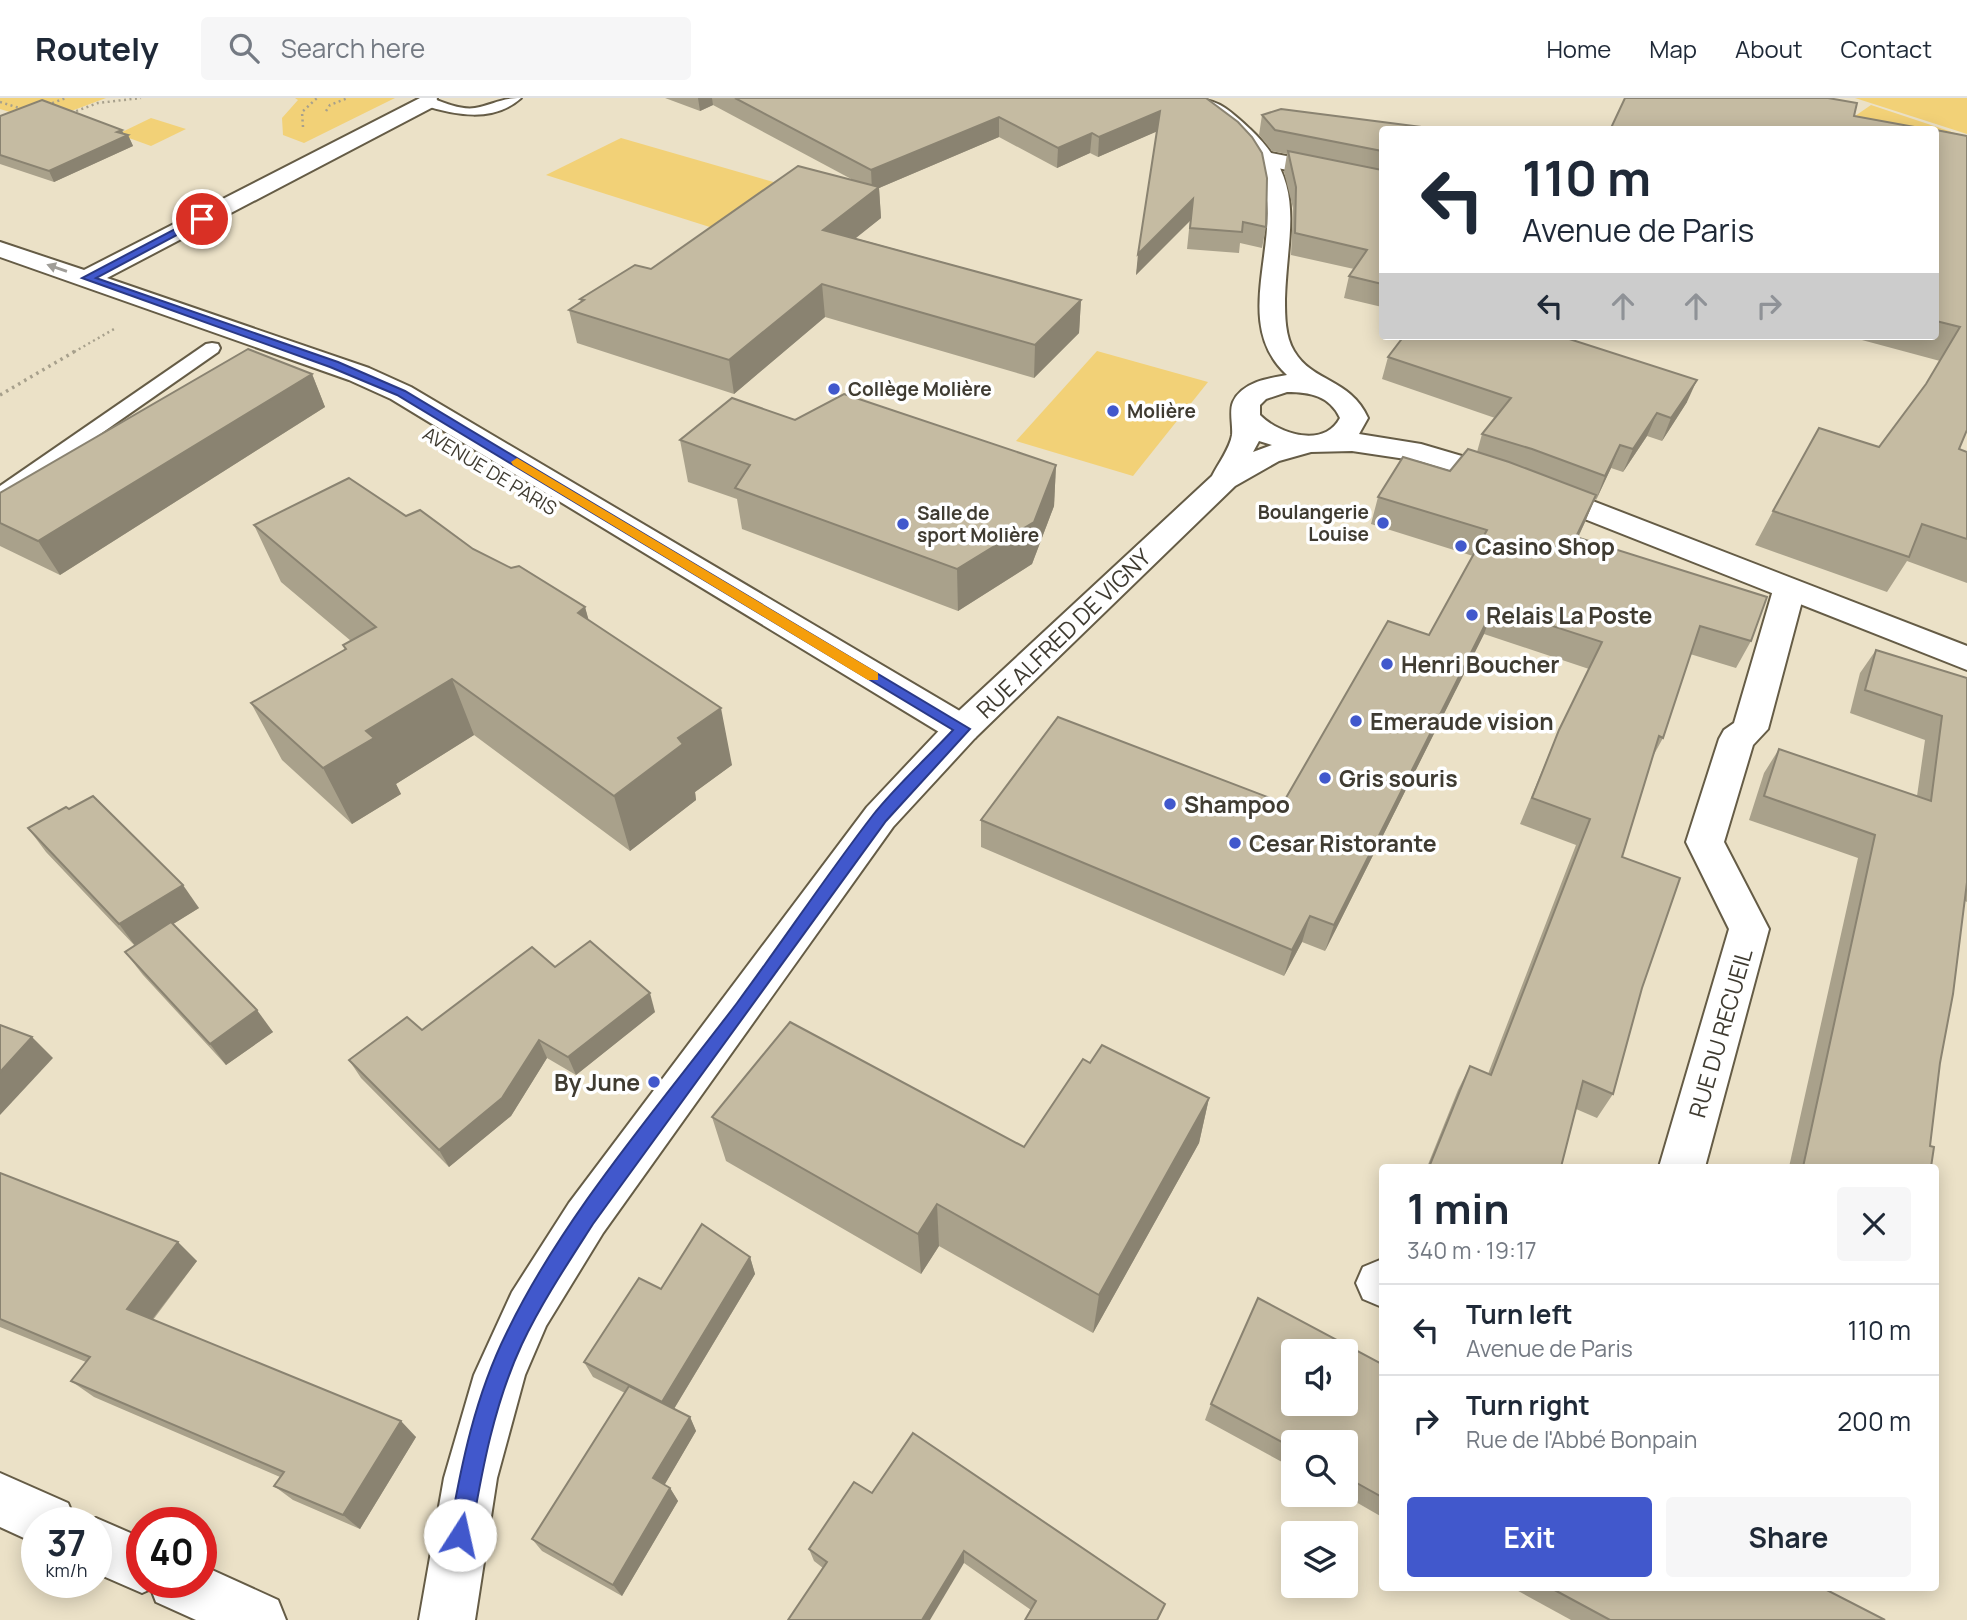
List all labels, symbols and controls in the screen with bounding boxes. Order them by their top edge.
search box [201,17,691,80]
text: Routely [35,26,159,71]
icon: search [225,29,263,67]
text: Search here [281,30,425,66]
text: Home [1546,32,1611,65]
text: Map [1649,32,1697,65]
text: About [1735,32,1803,65]
text: Contact [1841,32,1932,65]
text: 110 m [1522,144,1651,211]
icon: left [1407,154,1498,245]
pin [172,189,232,249]
icon: arrive [183,200,221,238]
text: Avenue de Paris [1522,208,1754,252]
one-way arrow [46,262,67,273]
icon: left [1531,287,1569,325]
icon: ahead [1604,287,1642,325]
icon: ahead [1677,287,1715,325]
icon: right [1750,287,1788,325]
place label: Collège Molière [848,376,992,402]
marker: Collège Molière [826,381,842,397]
place label: Molière [1127,398,1196,424]
marker: Molière [1105,403,1121,419]
street label: AVENUE DE PARIS [418,421,562,521]
place label: Boulangerie Louise [1258,499,1369,547]
place label: Salle de sport Molière [917,500,1039,548]
marker: Boulangerie Louise [1375,515,1391,531]
marker: Salle de sport Molière [895,516,911,532]
place label: Casino Shop [1475,530,1615,562]
marker: Casino Shop [1453,538,1469,554]
street label: RUE ALFRED DE VIGNY [969,541,1157,725]
place label: Relais La Poste [1486,599,1653,631]
marker: Relais La Poste [1464,607,1480,623]
place label: Henri Boucher [1401,648,1559,680]
marker: Henri Boucher [1379,656,1395,672]
place label: Emeraude vision [1370,705,1554,737]
marker: Emeraude vision [1348,713,1364,729]
place label: Gris souris [1339,762,1458,794]
marker: Gris souris [1317,770,1333,786]
place label: Shampoo [1184,788,1290,820]
marker: Shampoo [1162,796,1178,812]
place label: Cesar Ristorante [1249,827,1437,859]
marker: Cesar Ristorante [1227,835,1243,851]
street label: RUE DU RECUEIL [1681,945,1759,1121]
place label: By June [554,1066,640,1098]
marker: By June [646,1074,662,1090]
text: 1 min [1407,1179,1510,1237]
button: close [1837,1187,1911,1261]
text: 340 m · 19:17 [1407,1234,1536,1266]
text: Turn left [1466,1296,1573,1332]
icon: left [1407,1311,1445,1349]
text: 110 m [1848,1312,1911,1348]
text: Avenue de Paris [1466,1332,1633,1364]
map controls [1281,1339,1358,1598]
button: sound [1281,1339,1358,1416]
text: Turn right [1466,1387,1590,1423]
icon: right [1407,1402,1445,1440]
text: 200 m [1837,1403,1911,1439]
text: Rue de l'Abbé Bonpain [1466,1423,1697,1455]
button: search [1281,1430,1358,1507]
button: Exit [1407,1497,1652,1577]
button: Share [1666,1497,1911,1577]
position arrow [423,1498,497,1572]
speed limit sign: 40 [126,1507,217,1598]
text: 37 [47,1519,86,1567]
button: layers [1281,1521,1358,1598]
text: km/h [46,1558,87,1582]

